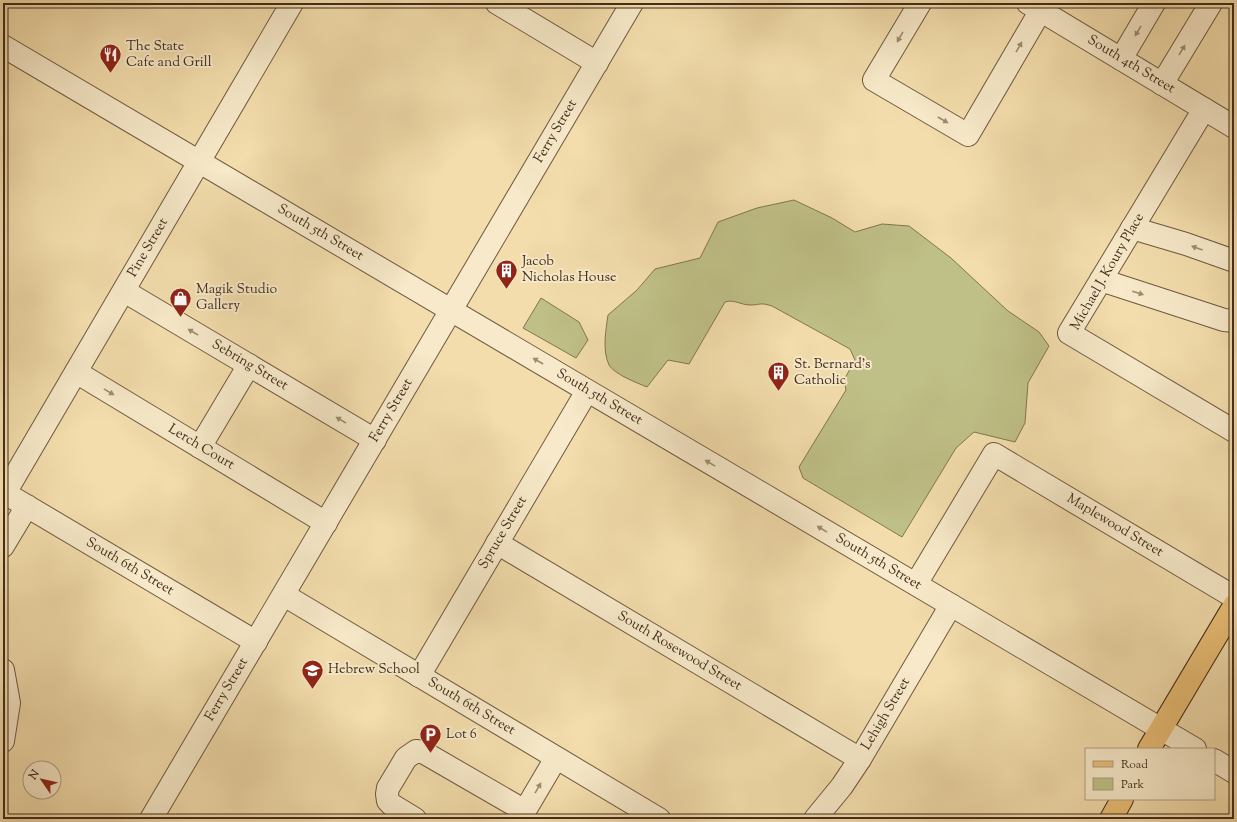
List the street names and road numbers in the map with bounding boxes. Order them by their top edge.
street label: South 4th Street [1083,31,1179,99]
street label: Ferry Street [530,96,583,167]
street label: South 5th Street [273,200,367,266]
street label: Michael J. Koury Place [1066,210,1150,334]
street label: Pine Street [123,214,174,281]
street label: Sebring Street [208,335,292,396]
street label: South 5th Street [552,364,646,431]
street label: Ferry Street [365,375,418,446]
street label: Lerch Court [164,420,238,475]
street label: Maplewood Street [1062,489,1167,563]
street label: Spruce Street [474,493,533,573]
street label: South 5th Street [831,529,925,596]
street label: South 6th Street [82,533,177,601]
street label: South Rosewood Street [613,607,745,696]
street label: Ferry Street [201,654,254,725]
street label: South 6th Street [423,673,519,741]
street label: Lehigh Street [857,674,916,754]

